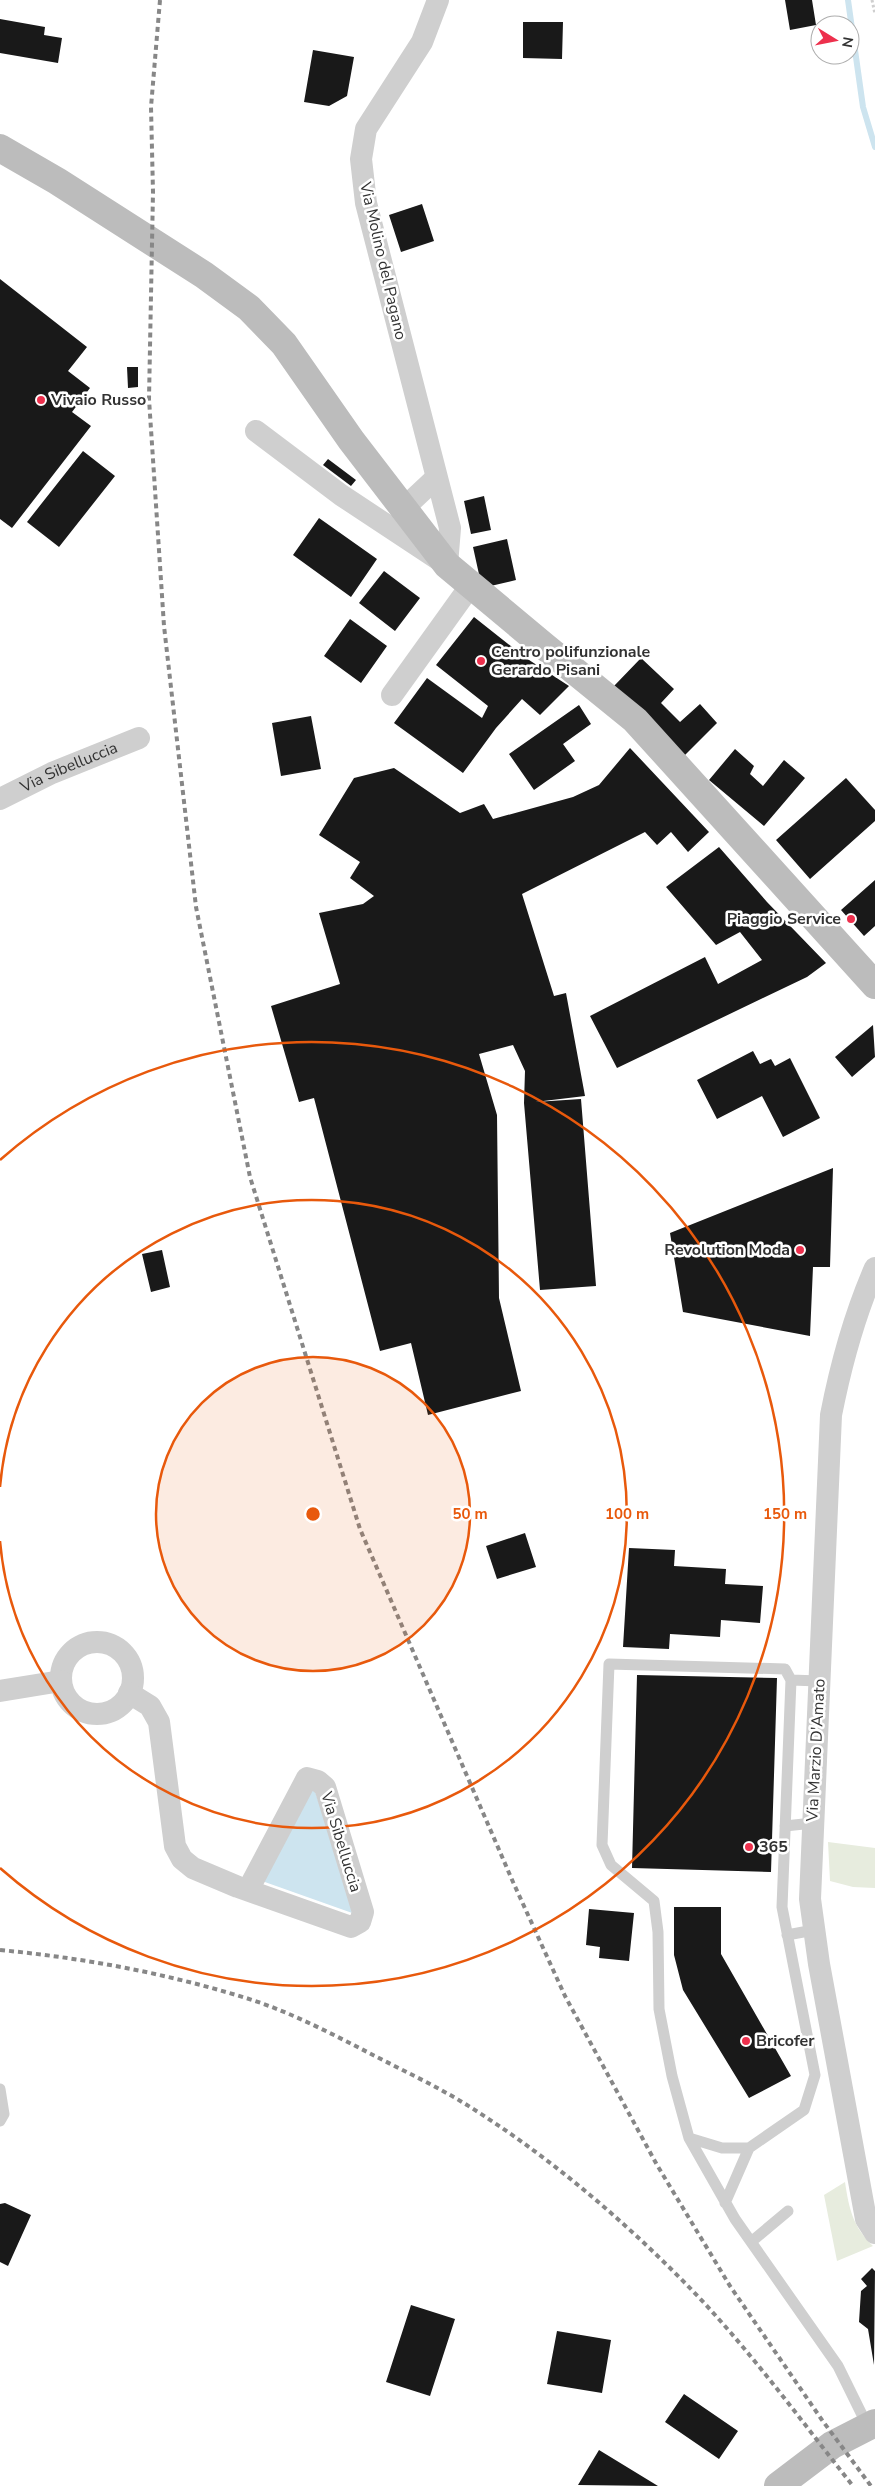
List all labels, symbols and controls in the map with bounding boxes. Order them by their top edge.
north arrow [810,15,860,65]
text: N [837,35,858,49]
street label: Via Molino del Pagano [354,179,412,342]
place label: Vivaio Russo [50,389,146,411]
marker: Vivaio Russo [35,394,47,406]
place label: Centro polifunzionale Gerardo Pisani [491,641,651,681]
marker: Centro polifunzionale Gerardo Pisani [475,655,487,667]
street label: Via Sibelluccia [16,737,121,799]
place label: Piaggio Service [727,908,841,930]
marker: Piaggio Service [845,913,857,925]
place label: Revolution Moda [664,1239,790,1261]
marker: Revolution Moda [794,1244,806,1256]
text: 50 m [452,1504,488,1524]
text: 100 m [605,1504,649,1524]
text: 150 m [763,1504,807,1524]
centre of rings [304,1505,322,1523]
street label: Via Marzio D'Amato [801,1678,831,1823]
street label: Via Sibelluccia [315,1788,367,1895]
place label: 365 [759,1836,788,1858]
marker: 365 [743,1841,755,1853]
place label: Bricofer [756,2030,815,2052]
marker: Bricofer [740,2035,752,2047]

